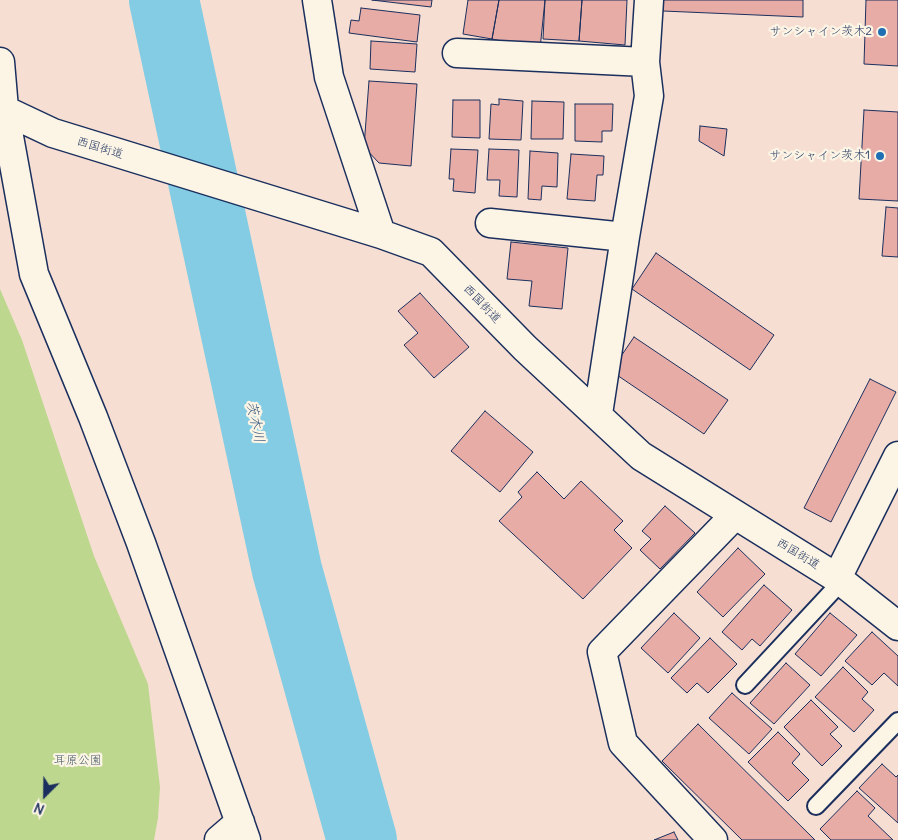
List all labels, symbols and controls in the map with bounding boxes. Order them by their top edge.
place label: サンシャイン茨木2 [769,25,872,39]
marker: サンシャイン茨木2 [876,26,888,38]
street label: 西国街道 [75,134,125,162]
place label: サンシャイン茨木1 [769,149,870,163]
marker: サンシャイン茨木1 [874,150,886,162]
street label: 西国街道 [460,282,504,326]
water label: 茨木川 [242,400,268,444]
street label: 西国街道 [774,535,822,573]
park label: 耳原公園 [54,754,102,768]
north arrow [20,770,70,820]
text: N [31,799,47,819]

